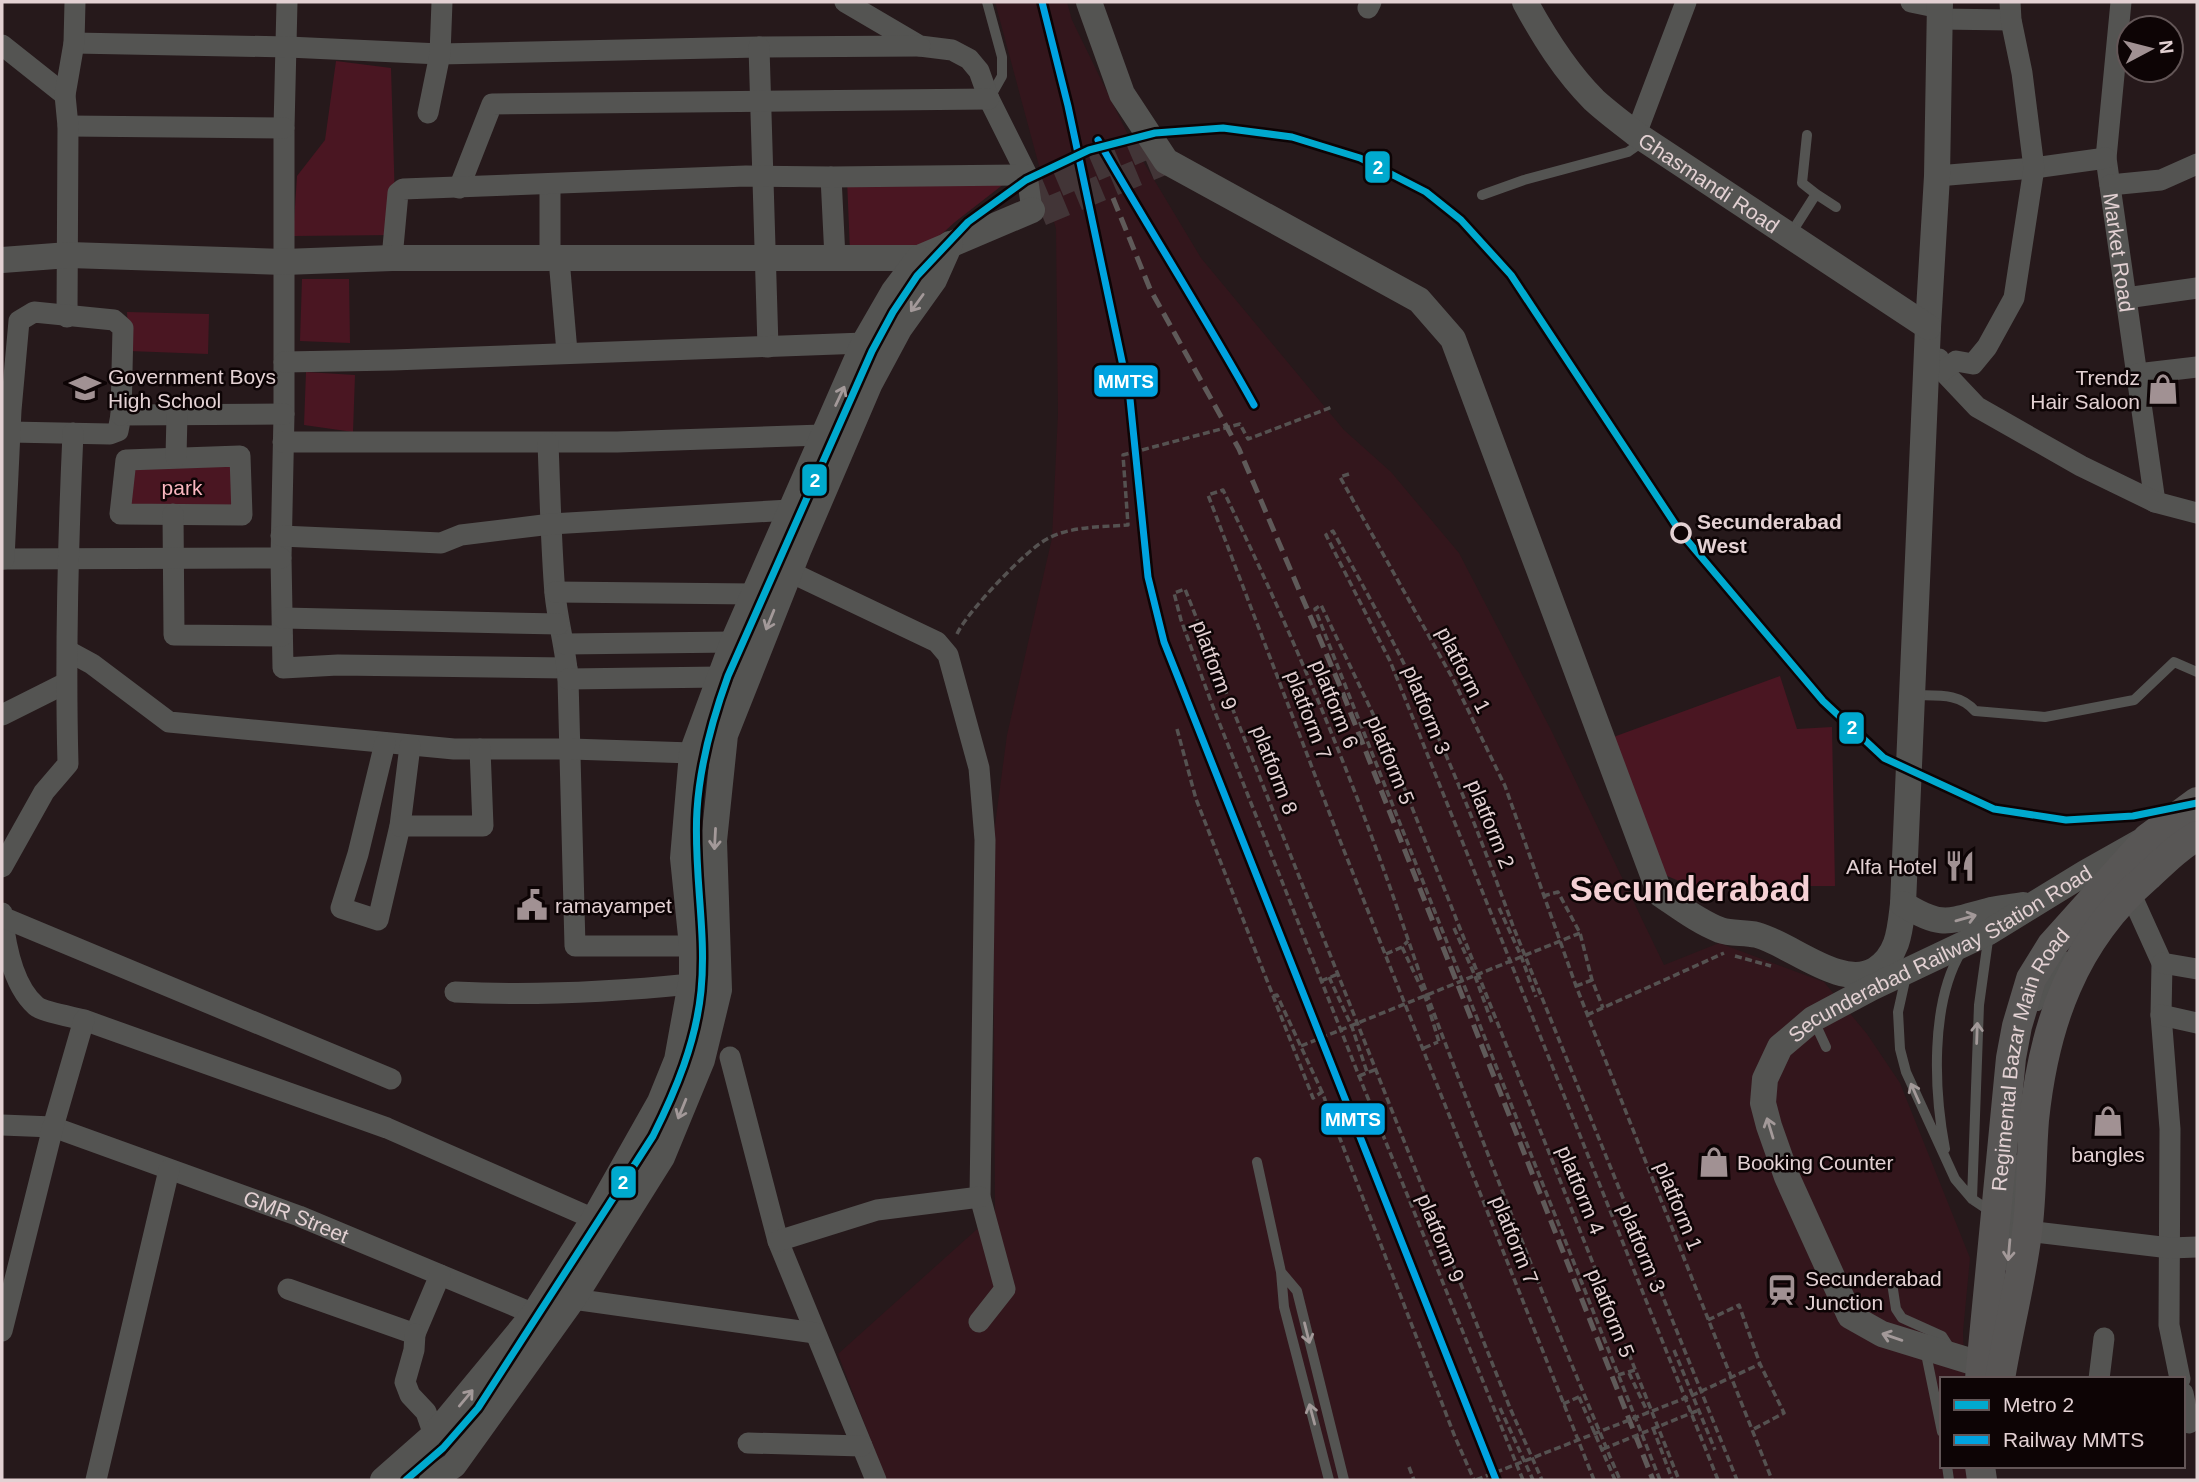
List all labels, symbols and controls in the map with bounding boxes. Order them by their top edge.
north arrow [2115,14,2185,84]
text: N [2155,39,2178,55]
street label: Ghasmandi Road [1635,128,1784,237]
line badge: 2 [1364,150,1391,184]
text: 2 [1373,157,1383,178]
street label: Market Road [2100,191,2139,313]
one-way arrow [910,294,925,313]
line badge: MMTS [1093,364,1159,398]
place label: Government Boys High School [108,365,276,412]
place label: Trendz Hair Saloon [2030,366,2140,413]
school or university icon: Government Boys High School [68,371,102,405]
text: MMTS [1098,371,1154,392]
shop icon: Trendz Hair Saloon [2146,372,2180,406]
one-way arrow [834,386,847,407]
line badge: 2 [801,463,828,497]
text: 2 [810,470,820,491]
park label: park [162,476,203,499]
place label: Secunderabad West [1697,510,1842,557]
marker: Secunderabad West [1671,523,1691,543]
one-way arrow [763,609,776,631]
street label: platform 9 [1188,617,1242,713]
street label: platform 1 [1433,623,1495,717]
street label: platform 6 [1307,656,1363,752]
street label: platform 3 [1399,662,1455,758]
street label: platform 7 [1282,667,1336,763]
line badge: 2 [1838,711,1865,745]
street label: platform 5 [1363,712,1419,808]
text: 2 [1847,717,1857,738]
street label: platform 8 [1248,722,1302,818]
street label: platform 2 [1463,776,1519,872]
one-way arrow [708,827,721,849]
restaurant icon: Alfa Hotel [1943,849,1977,883]
place label: Alfa Hotel [1846,855,1937,878]
street label: Secunderabad Railway Station Road [1783,860,2096,1047]
district label: Secunderabad [1569,869,1811,908]
public building icon: ramayampet [515,888,549,922]
place label: ramayampet [555,894,672,917]
one-way arrow [1955,910,1977,923]
street label: Regimental Bazar Main Road [1987,923,2073,1192]
one-way arrow [1971,1022,1984,1045]
one-way arrow [1908,1083,1921,1105]
one-way arrow [675,1098,688,1119]
line badge: MMTS [1320,1102,1386,1136]
shop icon: bangles [2091,1104,2125,1138]
text: MMTS [1325,1109,1381,1130]
one-way arrow [1763,1117,1776,1139]
street label: platform 4 [1553,1142,1609,1238]
place label: bangles [2071,1143,2145,1166]
shop icon: Booking Counter [1697,1145,1731,1179]
place label: Booking Counter [1737,1151,1893,1174]
street label: platform 1 [1651,1158,1707,1254]
line badge: 2 [610,1165,637,1199]
text: 2 [618,1172,628,1193]
street label: GMR Street [240,1185,352,1247]
street label: platform 9 [1413,1190,1469,1286]
street label: platform 7 [1487,1192,1543,1288]
street label: platform 3 [1614,1200,1670,1296]
one-way arrow [2002,1238,2015,1261]
street label: platform 5 [1583,1265,1639,1361]
place label: Secunderabad Junction [1805,1267,1942,1314]
station icon: Secunderabad Junction [1765,1273,1799,1307]
one-way arrow [1301,1321,1314,1344]
one-way arrow [1882,1330,1904,1342]
legend [1940,1377,2185,1468]
one-way arrow [458,1390,474,1408]
text: Metro 2 [2003,1393,2074,1416]
one-way arrow [1305,1403,1318,1426]
text: Railway MMTS [2003,1428,2144,1451]

